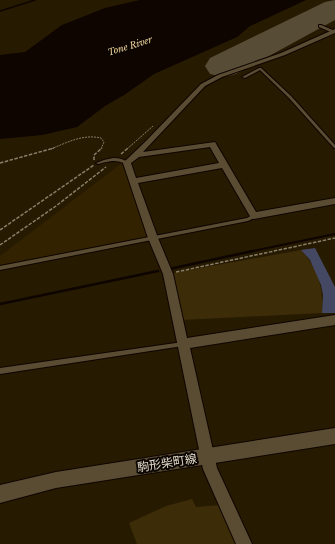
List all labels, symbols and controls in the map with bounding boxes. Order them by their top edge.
water label: Tone River [106,33,154,58]
street label: 駒形柴町線 [136,450,198,475]

